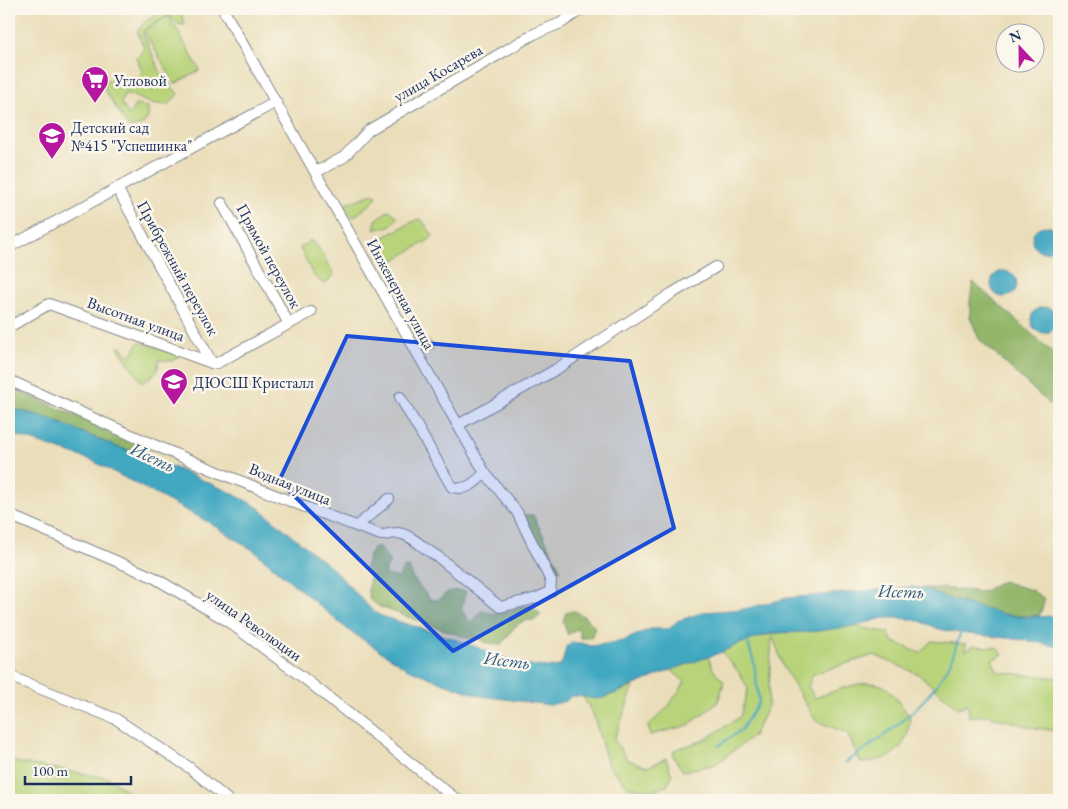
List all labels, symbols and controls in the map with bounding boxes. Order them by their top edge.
north arrow [996,22,1046,72]
text: N [1007,25,1024,46]
street label: улица Косарева [390,39,487,107]
supermarket icon: Угловой [80,65,110,104]
place label: Угловой [113,70,167,91]
place label: Детский сад №415 "Успешинка" [71,117,192,156]
school or university icon: Детский сад №415 "Успешинка" [37,121,67,160]
street label: Прибрежный переулок [132,197,224,340]
street label: Прямой переулок [232,200,307,312]
street label: Инженерная улица [362,235,440,354]
street label: Высотная улица [84,292,188,347]
school or university icon: ДЮСШ Кристалл [159,367,189,406]
place label: ДЮСШ Кристалл [193,372,314,393]
water label: Исеть [126,436,179,477]
street label: Водная улица [246,458,335,510]
water label: Исеть [876,579,925,603]
street label: улица Революции [202,584,307,666]
water label: Исеть [482,646,531,674]
scale bar [25,754,131,786]
text: 100 m [32,761,69,780]

